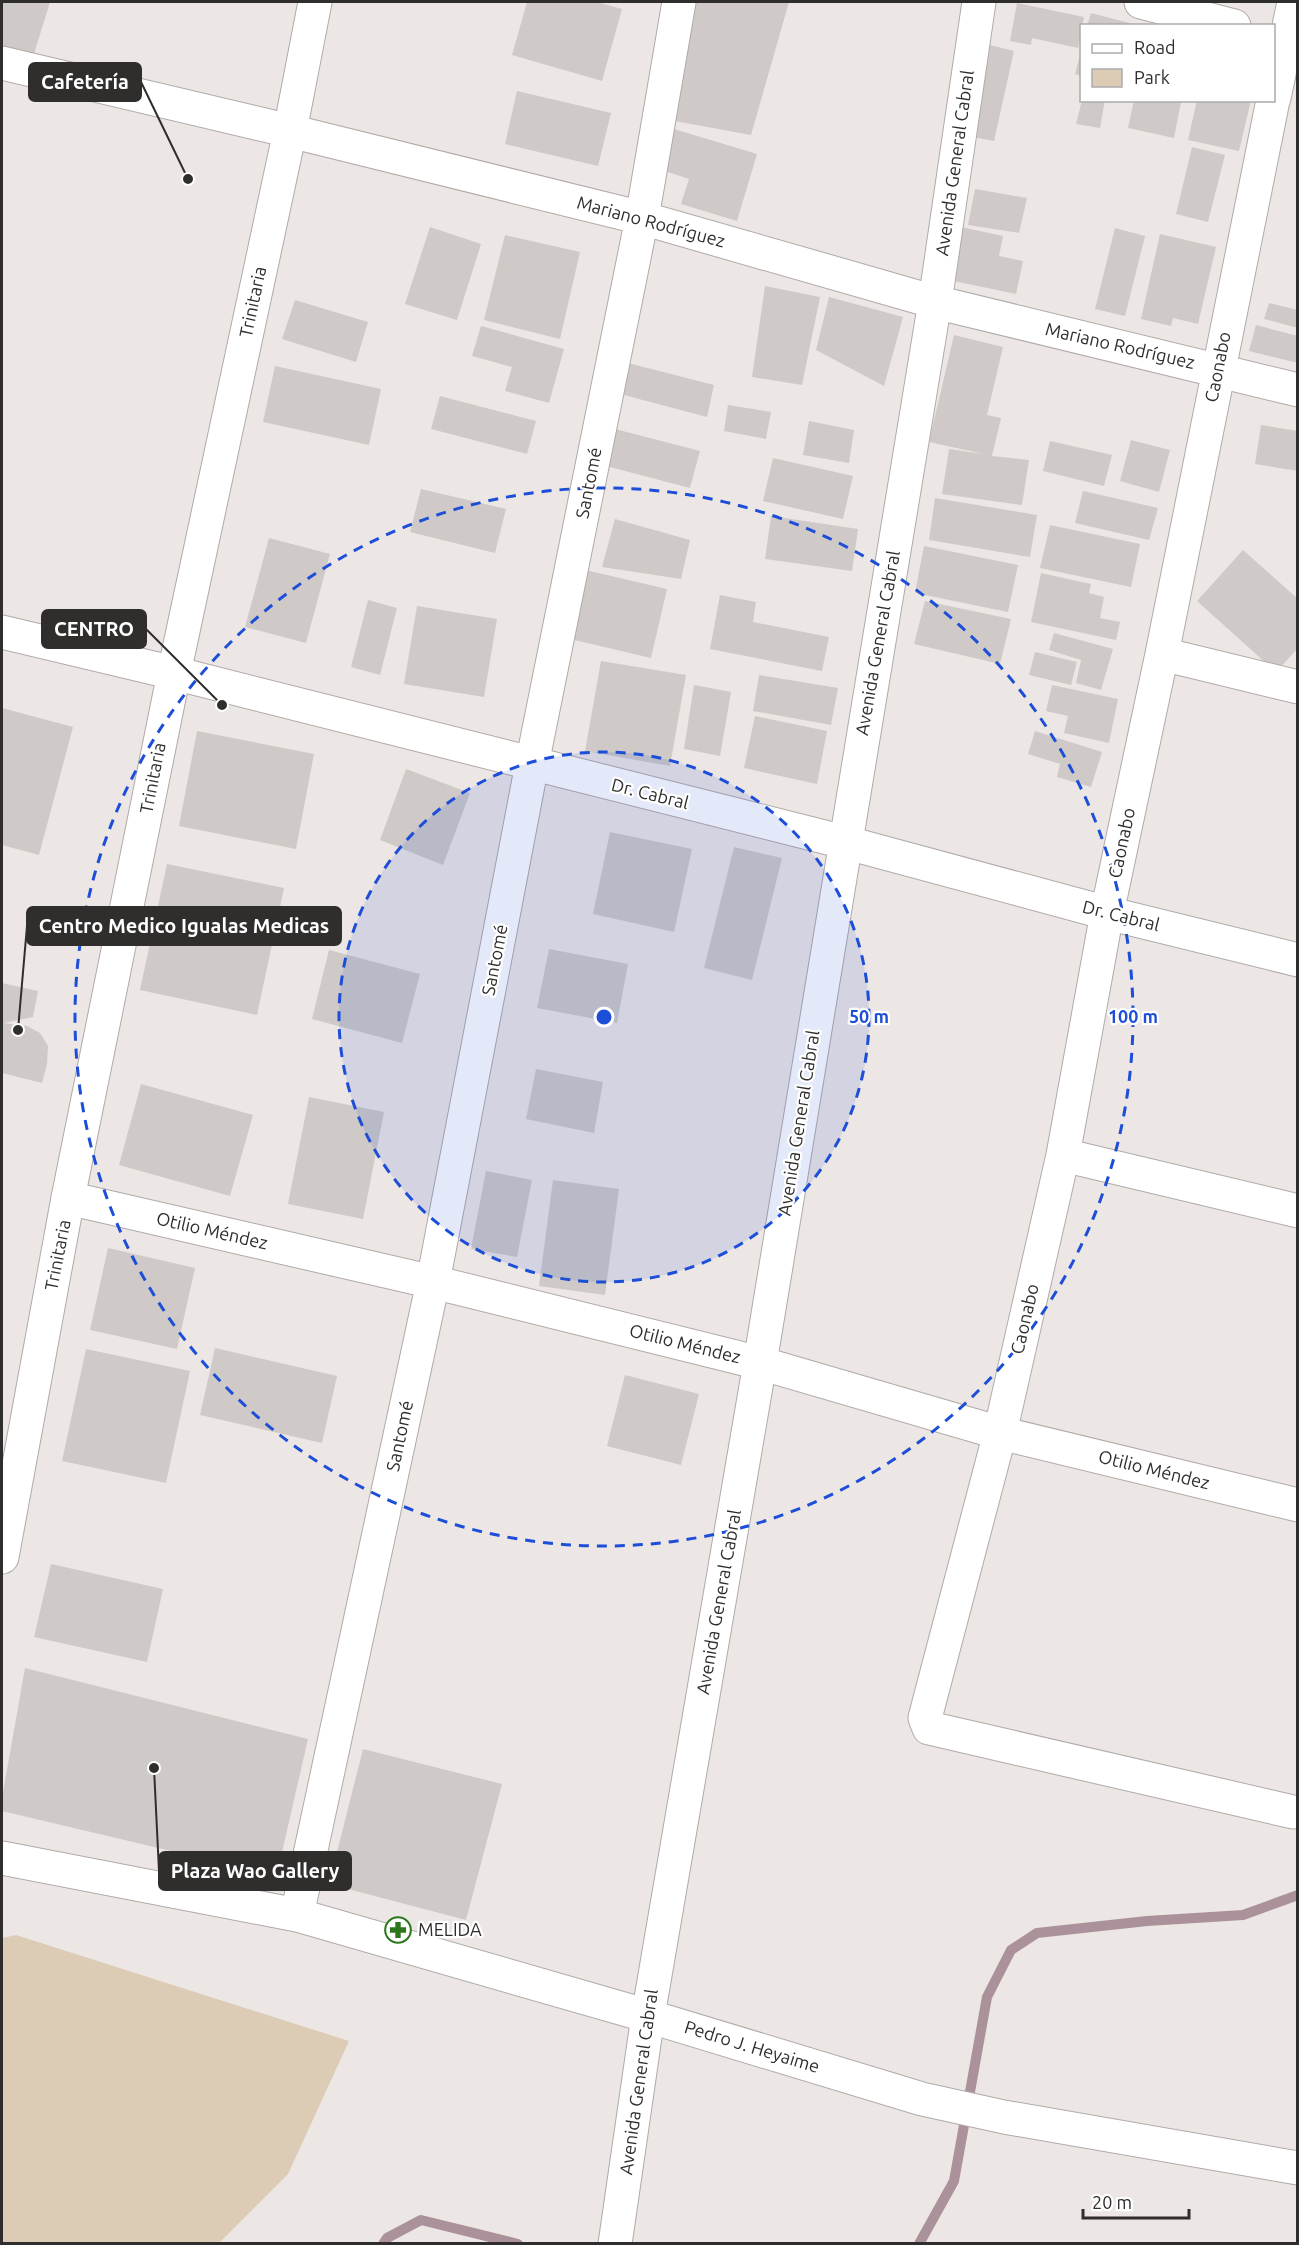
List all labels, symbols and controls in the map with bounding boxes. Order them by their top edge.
legend [1080,24,1275,102]
text: Road [1134,37,1176,57]
callout: Cafetería [29,63,141,101]
text: Park [1134,67,1170,87]
street label: Avenida General Cabral [931,68,977,257]
text: Cafetería [41,70,129,93]
street label: Mariano Rodríguez [575,192,728,250]
street label: Trinitaria [235,265,269,339]
street label: Mariano Rodríguez [1044,318,1197,372]
street label: Caonabo [1200,330,1234,404]
street label: Santomé [571,446,605,520]
street label: Avenida General Cabral [851,549,903,737]
callout: CENTRO [42,610,146,648]
text: CENTRO [54,617,134,640]
street label: Trinitaria [135,741,169,815]
street label: Dr. Cabral [610,774,691,812]
street label: Caonabo [1104,806,1138,880]
street label: Dr. Cabral [1081,896,1162,934]
callout: Centro Medico Igualas Medicas [27,907,341,945]
text: Centro Medico Igualas Medicas [39,914,329,937]
street label: Santomé [477,923,511,997]
text: 50 m [849,1006,889,1026]
text: 100 m [1108,1006,1158,1026]
centre of rings [594,1007,614,1027]
street label: Avenida General Cabral [773,1029,823,1217]
street label: Otilio Méndez [155,1207,270,1253]
street label: Trinitaria [40,1218,74,1292]
street label: Caonabo [1006,1282,1042,1356]
street label: Otilio Méndez [628,1320,743,1366]
street label: Santomé [382,1398,416,1473]
street label: Otilio Méndez [1097,1446,1212,1492]
street label: Avenida General Cabral [692,1508,744,1696]
callout: Plaza Wao Gallery [159,1852,351,1890]
text: Plaza Wao Gallery [171,1859,340,1882]
pharmacy icon: MELIDA [383,1915,413,1945]
place label: MELIDA [418,1919,482,1939]
street label: Avenida General Cabral [615,1987,661,2176]
street label: Pedro J. Heyaime [682,2016,822,2076]
scale bar [1083,2182,1190,2220]
text: 20 m [1092,2192,1132,2212]

